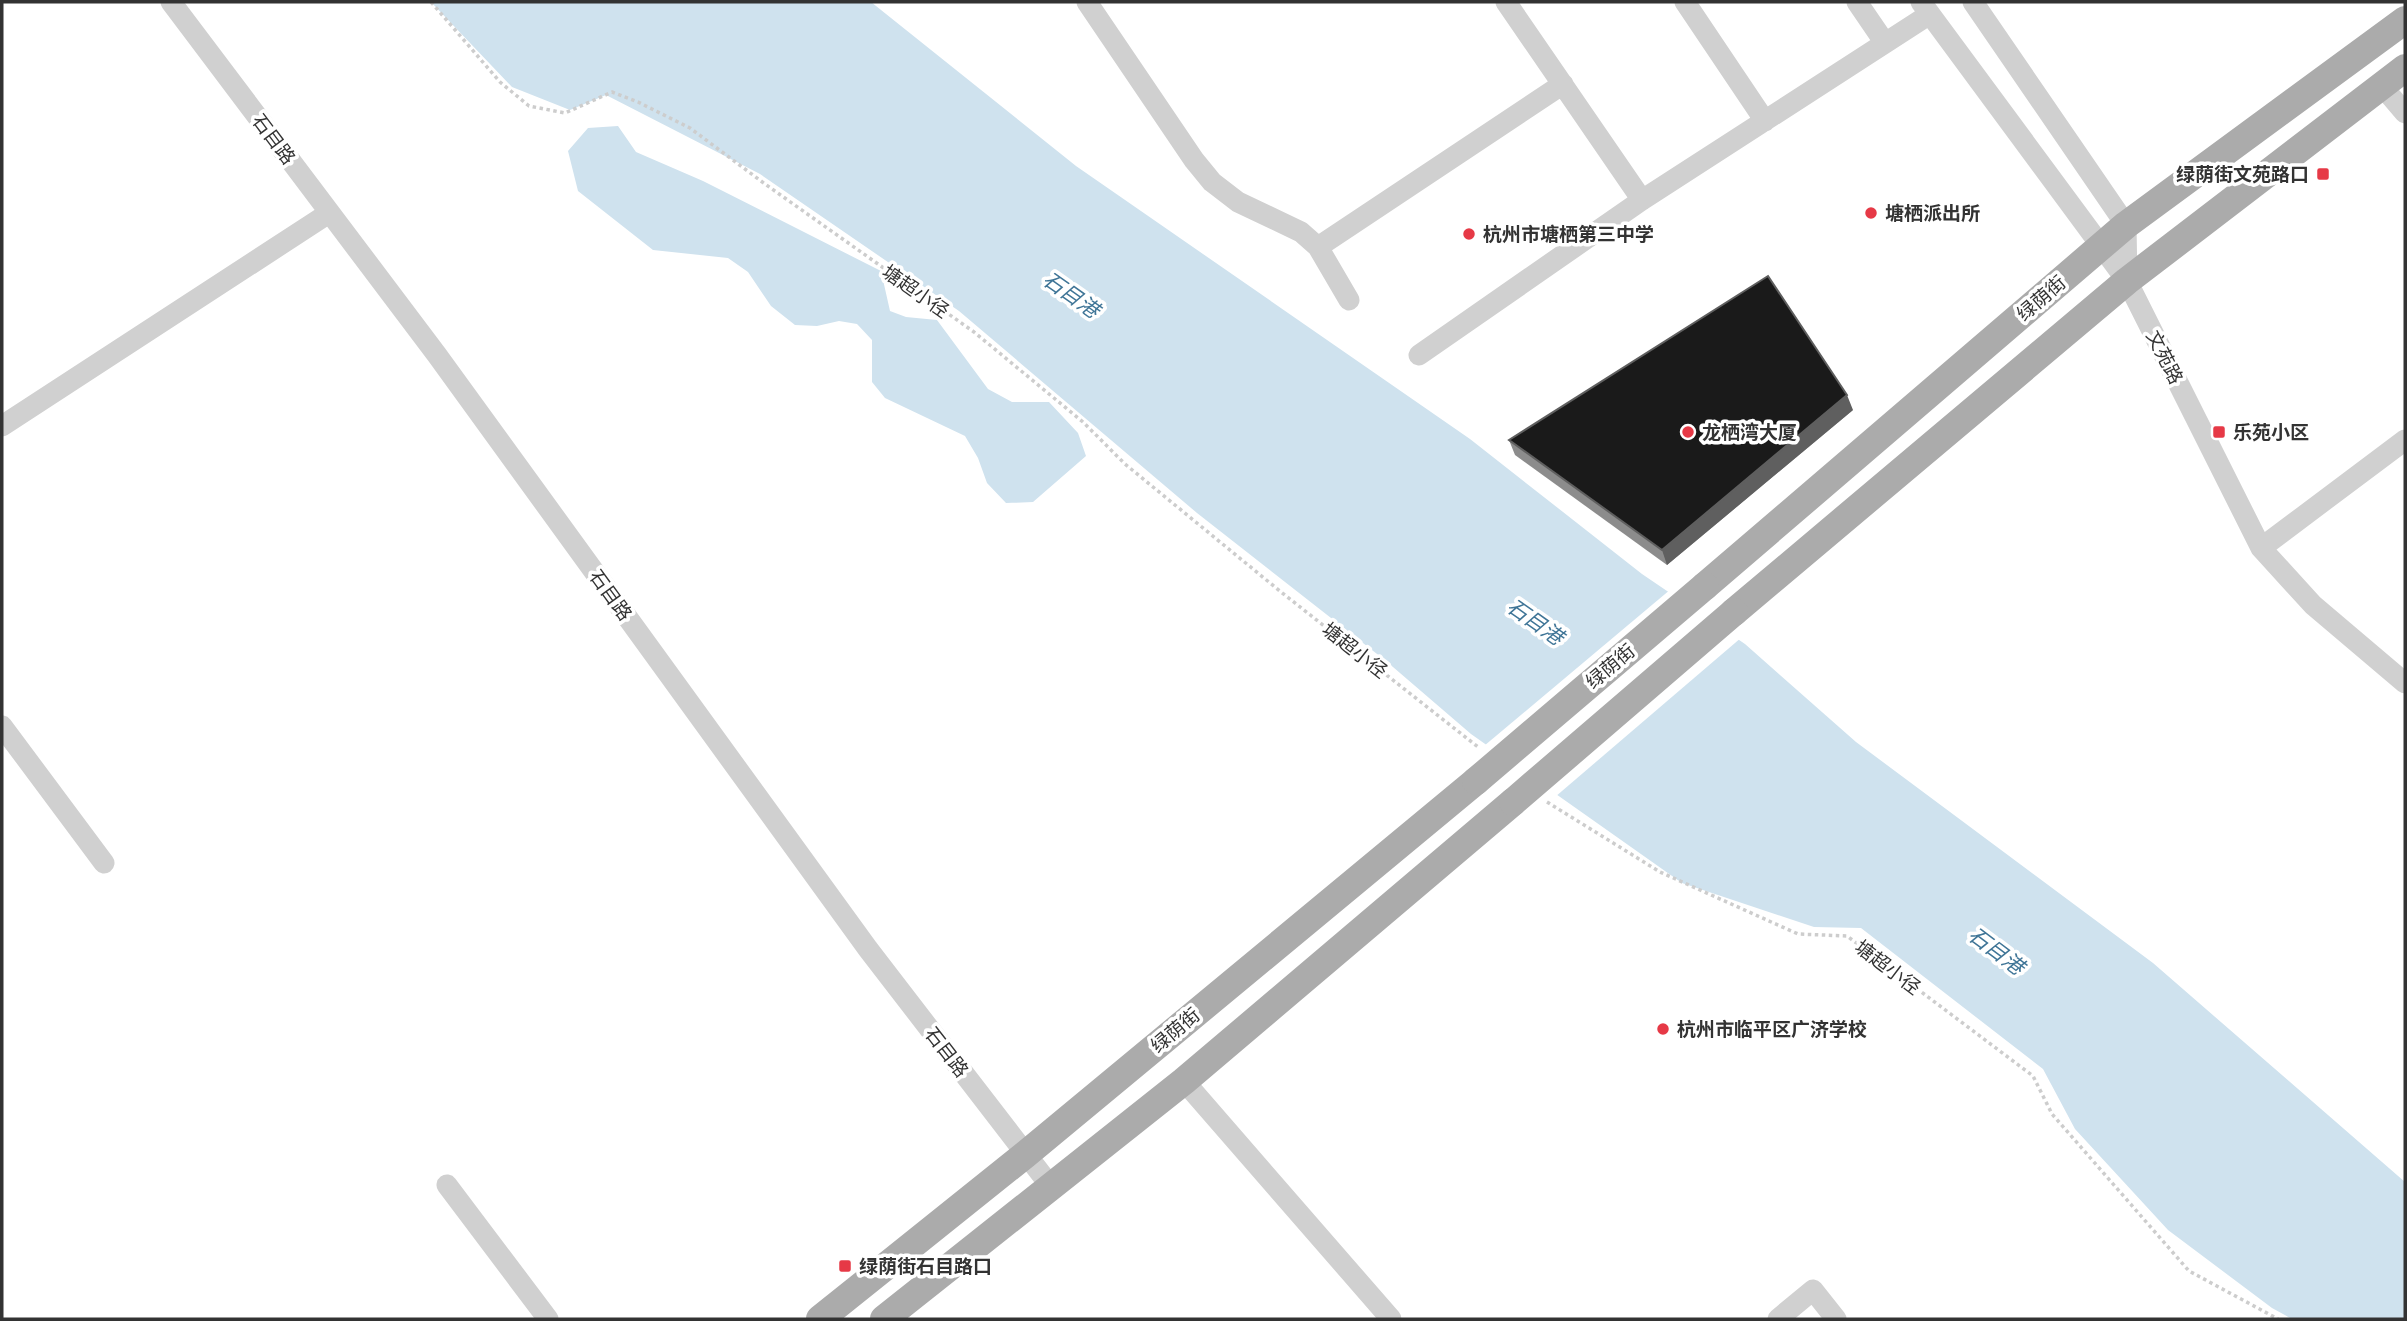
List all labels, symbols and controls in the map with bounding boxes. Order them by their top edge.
street label: 石目路 [247,110,299,169]
place label: 绿荫街文苑路口 [2176,164,2309,186]
marker: 绿荫街文苑路口 [2315,166,2331,182]
place label: 塘栖派出所 [1885,203,1980,225]
marker: 塘栖派出所 [1863,205,1879,221]
place label: 杭州市塘栖第三中学 [1483,224,1654,246]
marker: 杭州市塘栖第三中学 [1461,226,1477,242]
street label: 塘超小径 [878,261,953,323]
water label: 石目港 [1038,267,1106,325]
street label: 绿荫街 [2013,272,2070,326]
street label: 文苑路 [2141,327,2187,388]
place label: 龙栖湾大厦 [1702,422,1797,444]
place label: 乐苑小区 [2233,422,2309,444]
marker: 龙栖湾大厦 [1680,424,1696,440]
marker: 乐苑小区 [2211,424,2227,440]
street label: 石目路 [585,566,636,625]
water label: 石目港 [1502,594,1570,652]
street label: 塘超小径 [1318,619,1391,683]
street label: 绿荫街 [1582,640,1640,694]
water label: 石目港 [1964,922,2031,981]
street label: 塘超小径 [1850,936,1924,999]
street label: 绿荫街 [1147,1004,1205,1058]
place label: 杭州市临平区广济学校 [1677,1019,1867,1041]
marker: 杭州市临平区广济学校 [1655,1021,1671,1037]
street label: 石目路 [920,1023,972,1082]
place label: 绿荫街石目路口 [859,1256,992,1278]
marker: 绿荫街石目路口 [837,1258,853,1274]

